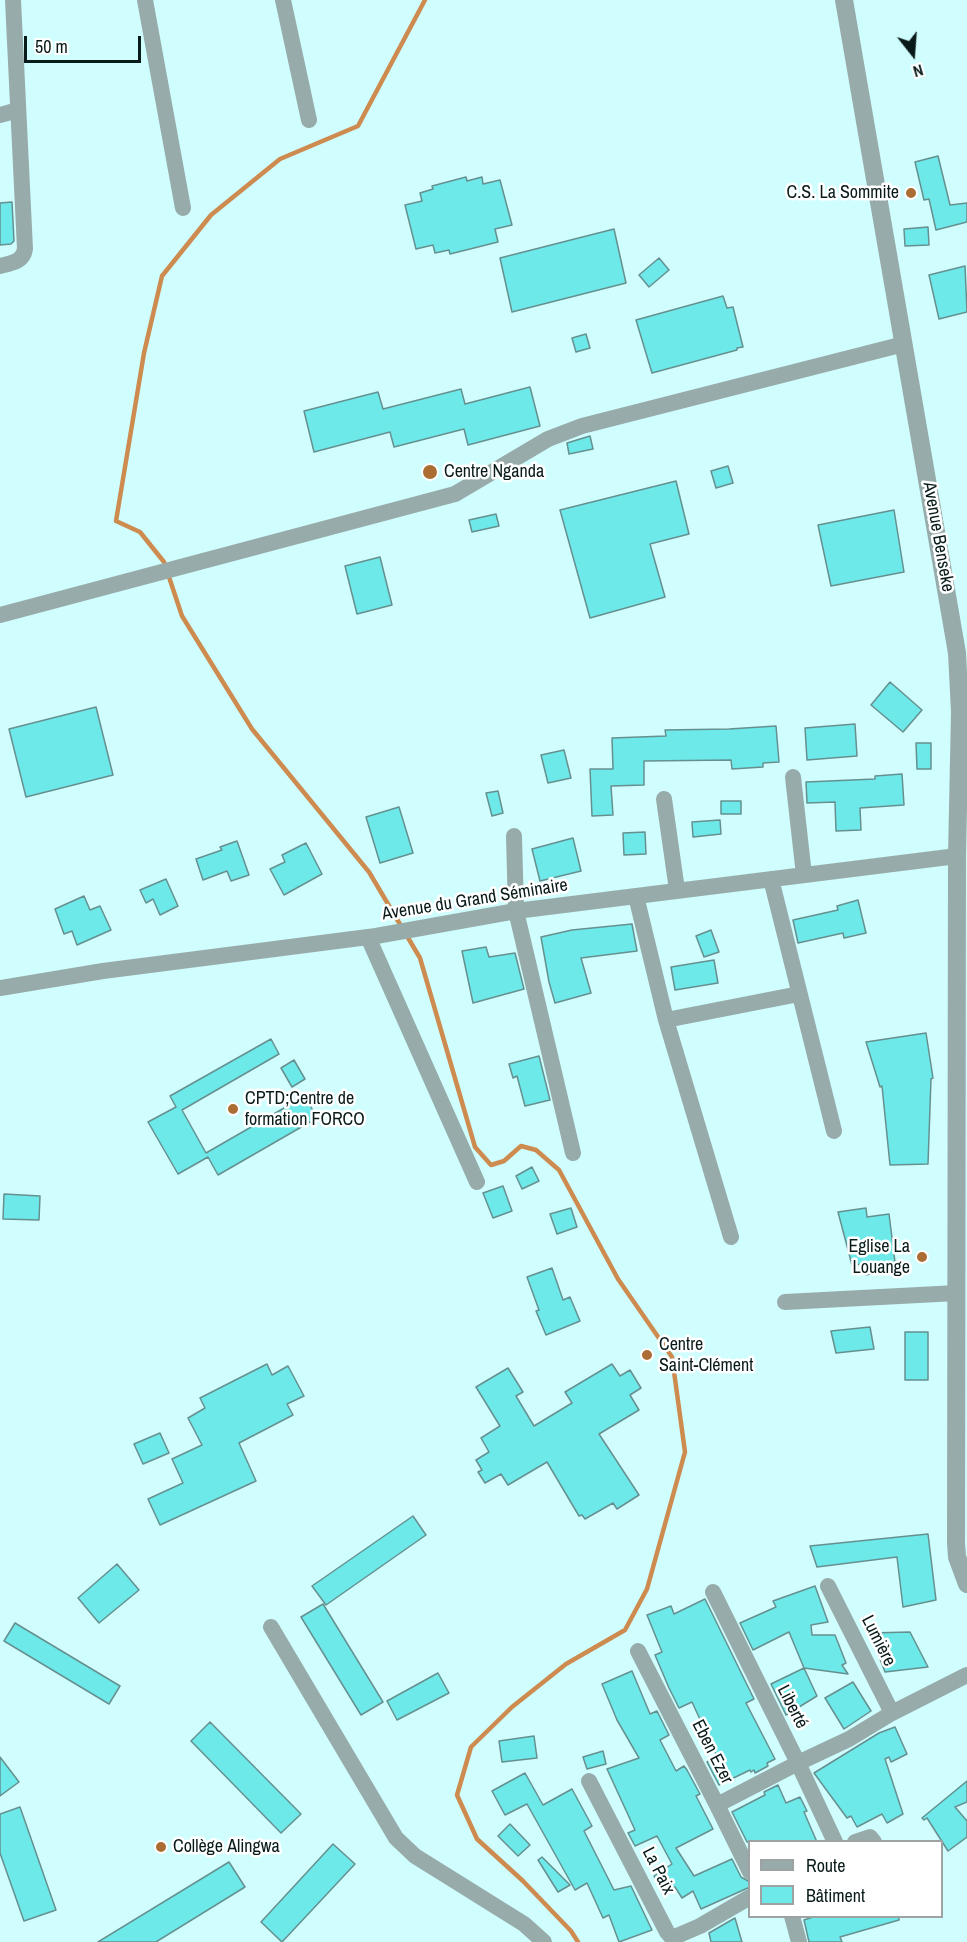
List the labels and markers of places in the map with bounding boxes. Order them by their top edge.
place label: C.S. La Sommite [787,182,899,204]
marker: C.S. La Sommite [904,186,918,200]
place label: Centre Nganda [444,461,544,483]
marker: Centre Nganda [421,463,439,481]
place label: CPTD;Centre de formation FORCO [245,1088,365,1130]
marker: CPTD;Centre de formation FORCO [226,1102,240,1116]
place label: Eglise La Louange [848,1236,910,1278]
marker: Eglise La Louange [915,1250,929,1264]
place label: Centre Saint-Clément [659,1334,753,1376]
marker: Centre Saint-Clément [640,1348,654,1362]
place label: Collège Alingwa [173,1836,280,1858]
marker: Collège Alingwa [154,1840,168,1854]

